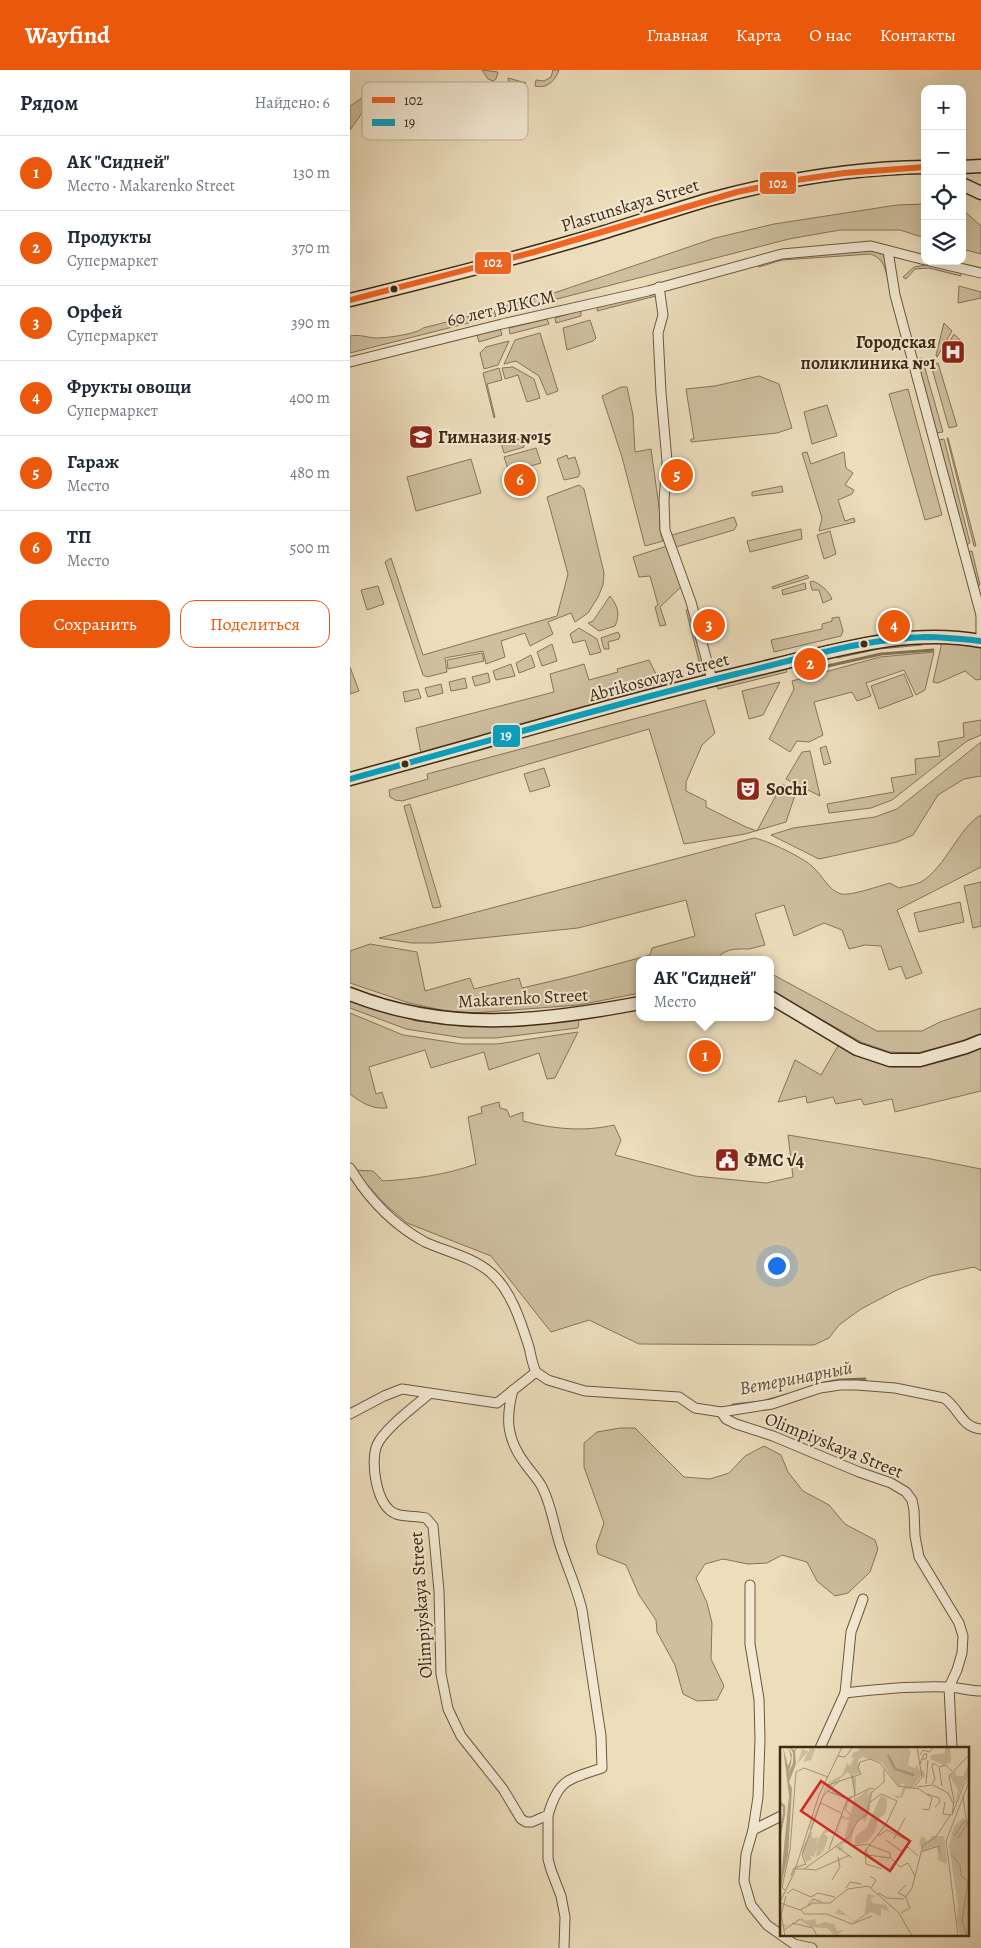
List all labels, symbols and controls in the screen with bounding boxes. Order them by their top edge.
text: Wayfind [25,19,110,51]
text: Главная [647,23,708,47]
text: Карта [736,23,781,47]
text: О нас [809,23,852,47]
text: Контакты [880,23,956,47]
legend [362,82,528,140]
map controls [921,85,966,265]
button: + [921,85,966,130]
text: Рядом [20,89,78,117]
text: 102 [404,91,423,110]
text: Найдено: 6 [255,92,330,114]
text: 19 [404,113,415,132]
button: − [921,130,966,175]
text: АК "Сидней" [67,149,170,175]
text: 1 [33,162,39,184]
text: 130 m [293,162,330,184]
line badge: 102 [759,171,797,195]
street label: Plastunskaya Street [558,173,702,237]
text: 102 [769,174,788,193]
text: Место · Makarenko Street [67,175,235,197]
button: locate [921,175,966,220]
button: layers [921,220,966,265]
text: Продукты [67,224,152,250]
text: 2 [32,237,40,259]
text: 370 m [292,237,330,259]
text: Супермаркет [67,250,158,272]
line badge: 102 [474,251,512,275]
text: 102 [484,253,503,272]
unlabelled marker [389,284,399,294]
street label: 60 лет ВЛКСМ [445,284,557,332]
text: Орфей [67,299,122,325]
text: 3 [33,312,39,334]
text: 390 m [291,312,330,334]
text: Супермаркет [67,325,158,347]
place label: Городская поликлиника №1 [801,330,937,375]
hospital icon: Городская поликлиника №1 [940,339,966,365]
text: Фрукты овощи [67,374,192,400]
text: 4 [32,387,40,409]
text: 400 m [289,387,330,409]
text: Супермаркет [67,400,158,422]
school or university icon: Гимназия №15 [408,424,434,450]
place label: Гимназия №15 [438,425,552,449]
text: Гараж [67,449,119,475]
pin: 5 [661,456,693,494]
pin: 6 [504,461,536,499]
text: 5 [33,462,39,484]
text: 480 m [290,462,330,484]
text: Место [67,475,110,497]
text: ТП [67,524,92,550]
text: 6 [32,537,40,559]
text: 500 m [290,537,330,559]
text: Место [67,550,110,572]
button: Сохранить [20,600,170,648]
button: Поделиться [180,600,330,648]
pin: 3 [693,606,725,644]
pin: 4 [878,607,910,645]
unlabelled marker [859,639,869,649]
pin: 2 [794,645,826,683]
street label: Abrikosovaya Street [585,647,732,708]
line badge: 19 [492,724,521,748]
text: 19 [500,726,512,745]
unlabelled marker [400,759,410,769]
theatre icon: Sochi [735,776,761,802]
place label: Sochi [766,777,807,801]
popup [636,956,774,1021]
text: АК "Сидней" [654,965,756,991]
street label: Makarenko Street [457,983,589,1013]
text: Место [654,991,696,1013]
pin: 1 [689,1037,721,1075]
public building icon: ФМС √4 [714,1147,740,1173]
place label: ФМС √4 [744,1148,805,1172]
your location [764,1253,790,1279]
water label: Ветеринарный [737,1354,855,1402]
street label: Olimpiyskaya Street [761,1406,907,1484]
street label: Olimpiyskaya Street [404,1531,438,1679]
inset map [780,1747,968,1936]

